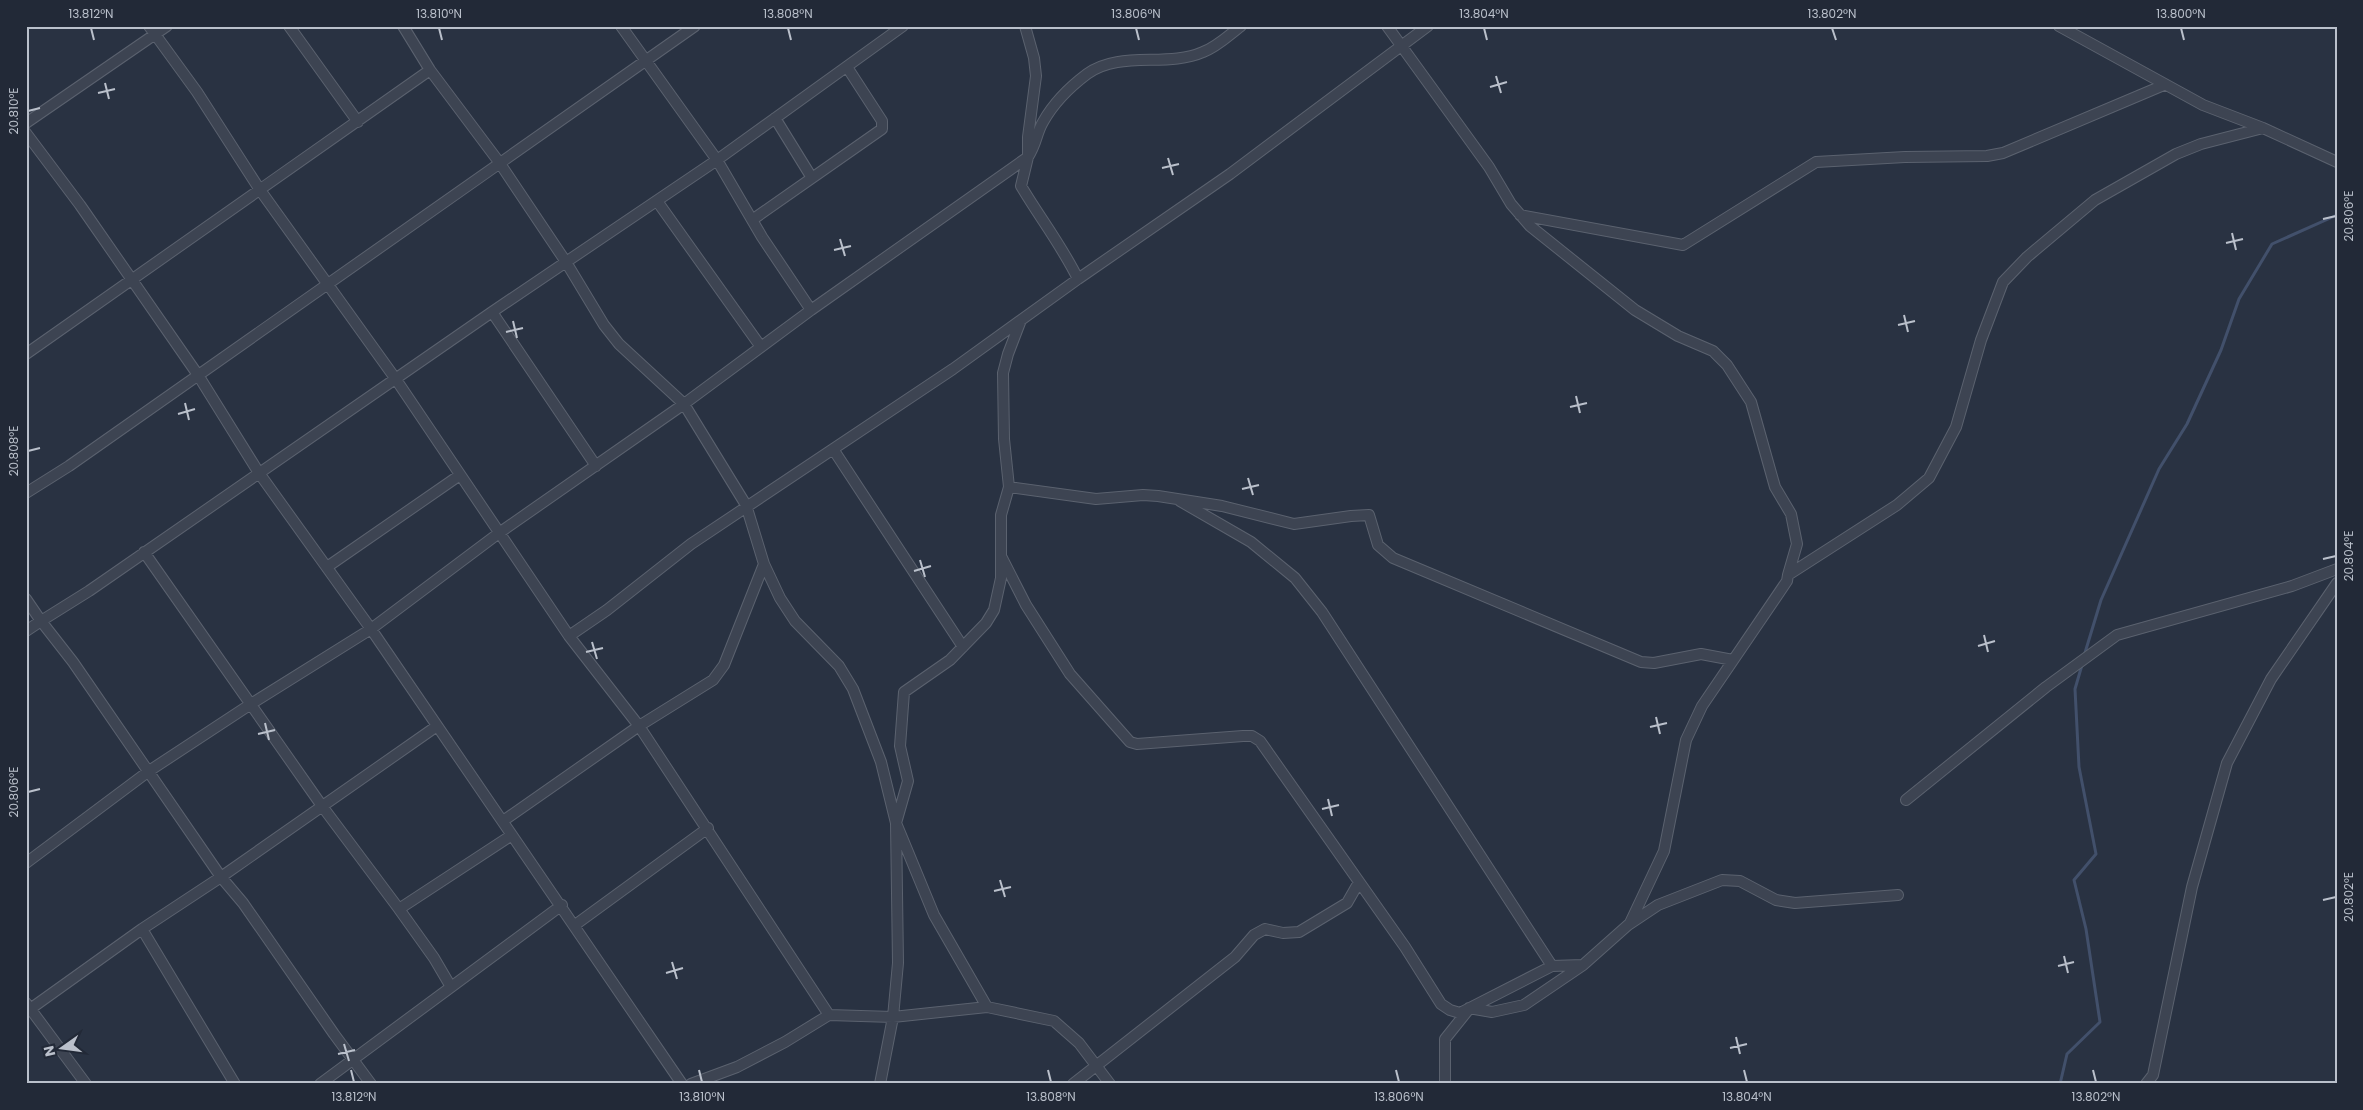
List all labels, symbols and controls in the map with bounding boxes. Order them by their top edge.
text: 13.812°N [68,5,114,22]
text: 13.810°N [416,5,462,22]
text: 13.808°N [763,5,813,22]
text: 13.806°N [1111,5,1161,22]
text: 13.804°N [1459,5,1509,22]
text: 13.802°N [1808,5,1856,22]
text: 13.800°N [2156,5,2206,22]
text: 20.810°E [5,88,22,134]
text: 20.806°E [2340,191,2357,241]
text: 20.808°E [5,426,22,476]
text: 20.804°E [2340,531,2357,581]
text: 20.806°E [5,767,22,817]
text: 20.802°E [2340,872,2357,922]
north arrow [38,1022,88,1072]
text: N [38,1044,60,1059]
text: 13.812°N [331,1088,377,1105]
text: 13.810°N [679,1088,725,1105]
text: 13.808°N [1026,1088,1076,1105]
text: 13.806°N [1374,1088,1424,1105]
text: 13.804°N [1722,1088,1772,1105]
text: 13.802°N [2072,1088,2120,1105]

